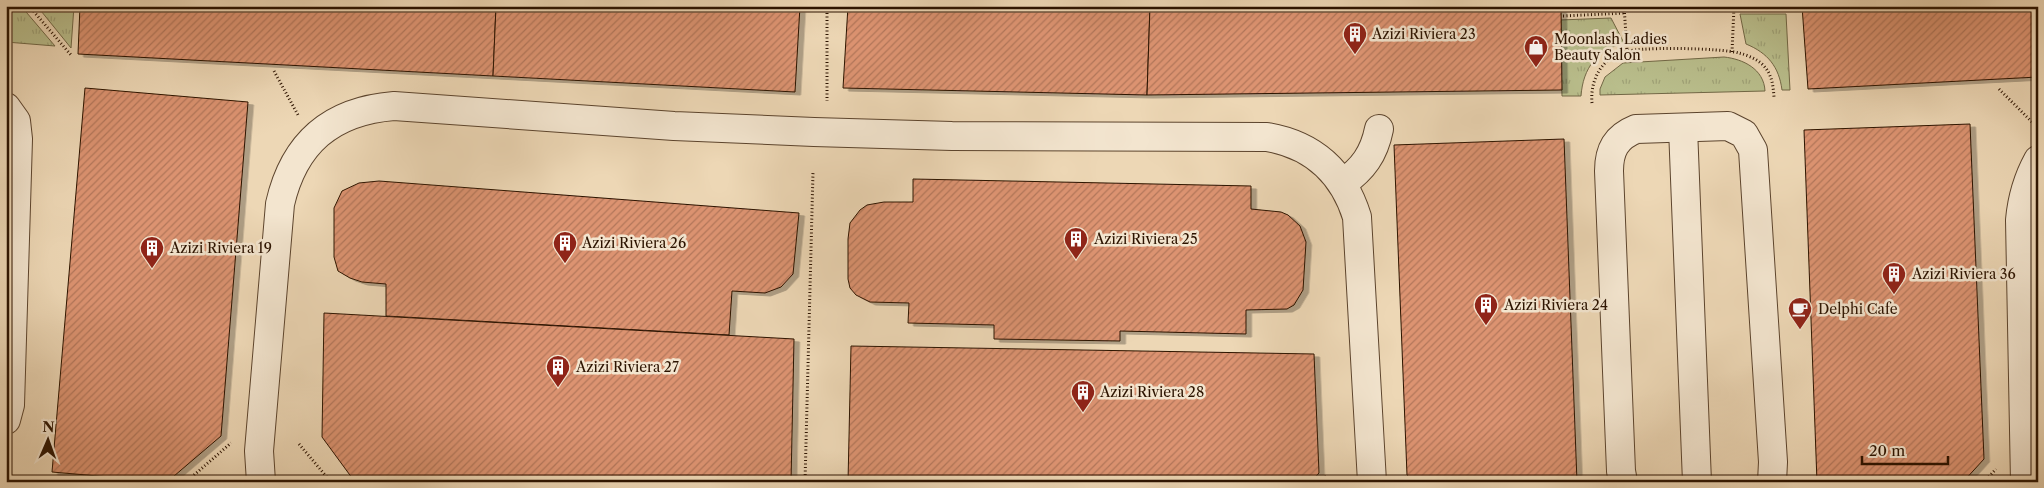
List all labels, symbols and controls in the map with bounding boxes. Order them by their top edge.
building icon: Azizi Riviera 23 [1342,21,1368,55]
place label: Azizi Riviera 23 [1371,25,1476,43]
place label: Moonlash Ladies Beauty Salon [1554,30,1667,64]
shop icon: Moonlash Ladies Beauty Salon [1523,34,1549,68]
building icon: Azizi Riviera 25 [1063,226,1089,260]
building icon: Azizi Riviera 26 [552,230,578,264]
place label: Azizi Riviera 25 [1093,230,1198,248]
place label: Azizi Riviera 26 [581,234,686,252]
building icon: Azizi Riviera 19 [139,235,165,269]
place label: Azizi Riviera 19 [169,239,272,257]
building icon: Azizi Riviera 36 [1881,261,1907,295]
place label: Azizi Riviera 36 [1911,265,2016,283]
building icon: Azizi Riviera 24 [1473,292,1499,326]
place label: Azizi Riviera 24 [1503,296,1608,314]
cafe icon: Delphi Cafe [1787,296,1813,330]
place label: Delphi Cafe [1818,300,1898,318]
building icon: Azizi Riviera 27 [545,354,571,388]
place label: Azizi Riviera 27 [575,358,679,376]
building icon: Azizi Riviera 28 [1070,379,1096,413]
place label: Azizi Riviera 28 [1099,383,1204,401]
north arrow [22,416,72,466]
text: N [42,418,55,436]
scale bar [1862,433,1948,465]
text: 20 m [1869,441,1905,460]

